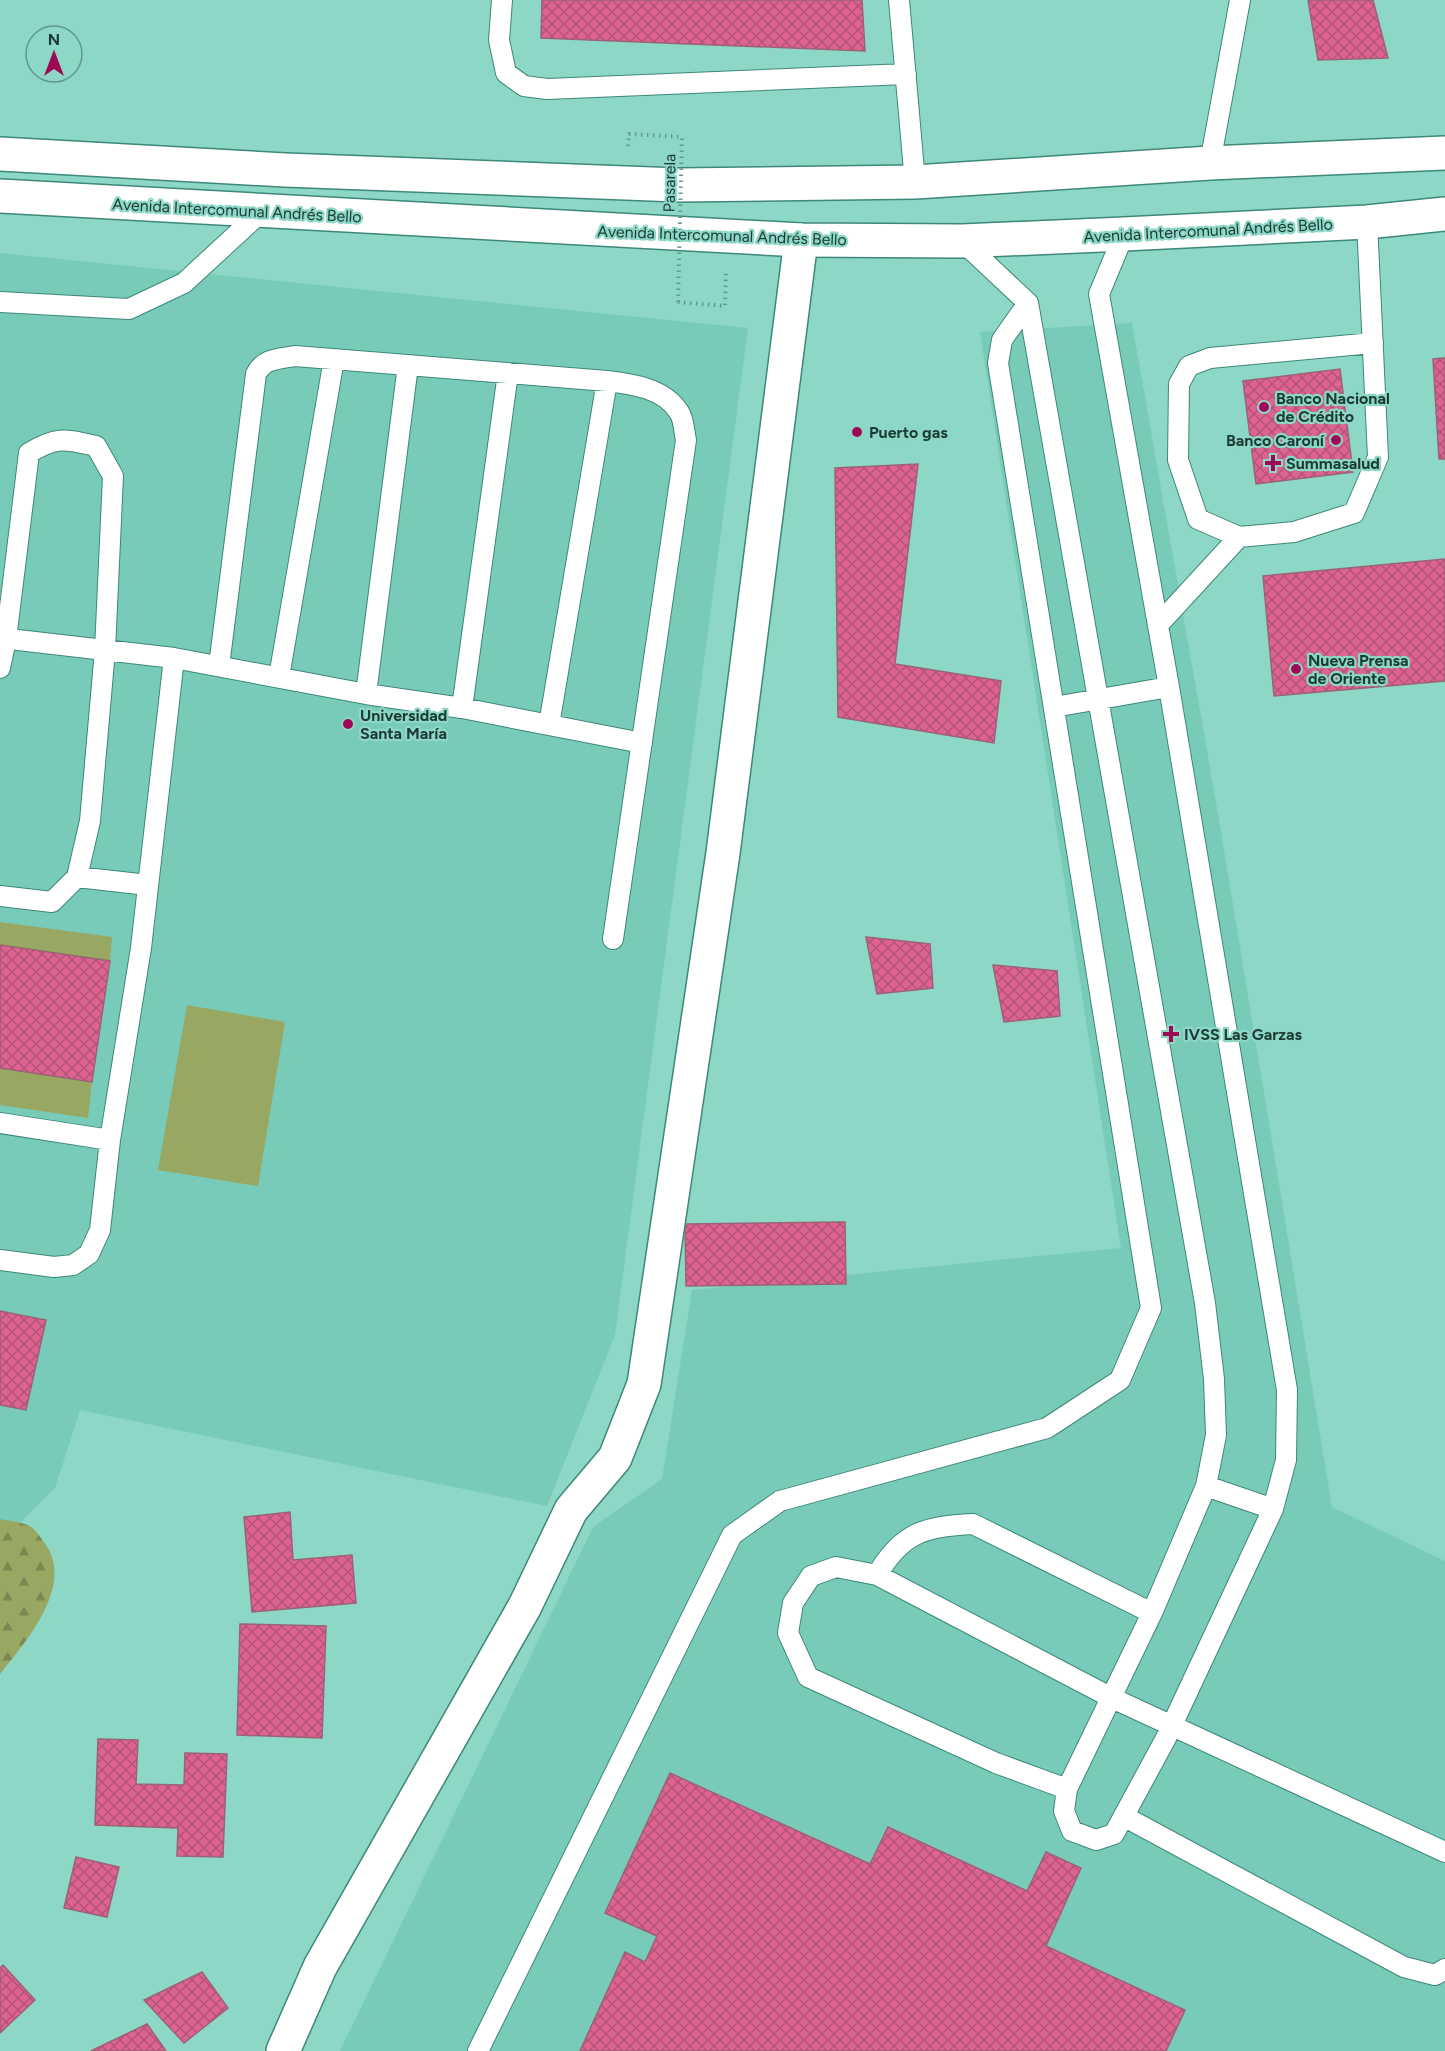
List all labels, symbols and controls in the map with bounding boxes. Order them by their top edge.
north arrow [24,24,84,84]
text: N [48,30,60,49]
street label: Pasarela [659,153,680,213]
street label: Avenida Intercomunal Andrés Bello [112,194,362,227]
street label: Avenida Intercomunal Andrés Bello [1083,214,1333,247]
street label: Avenida Intercomunal Andrés Bello [597,222,847,249]
place label: Banco Nacional de Crédito [1276,389,1390,426]
marker: Banco Nacional de Crédito [1257,400,1271,414]
place label: Puerto gas [869,423,948,442]
marker: Puerto gas [850,425,864,439]
place label: Banco Caroní [1226,431,1325,450]
marker: Banco Caroní [1329,433,1343,447]
marker: Summasalud [1264,454,1282,472]
place label: Summasalud [1286,454,1380,473]
place label: Nueva Prensa de Oriente [1308,651,1409,688]
marker: Nueva Prensa de Oriente [1289,662,1303,676]
place label: Universidad Santa María [360,706,447,743]
marker: Universidad Santa María [341,717,355,731]
marker: IVSS Las Garzas [1162,1025,1180,1043]
place label: IVSS Las Garzas [1184,1025,1302,1044]

